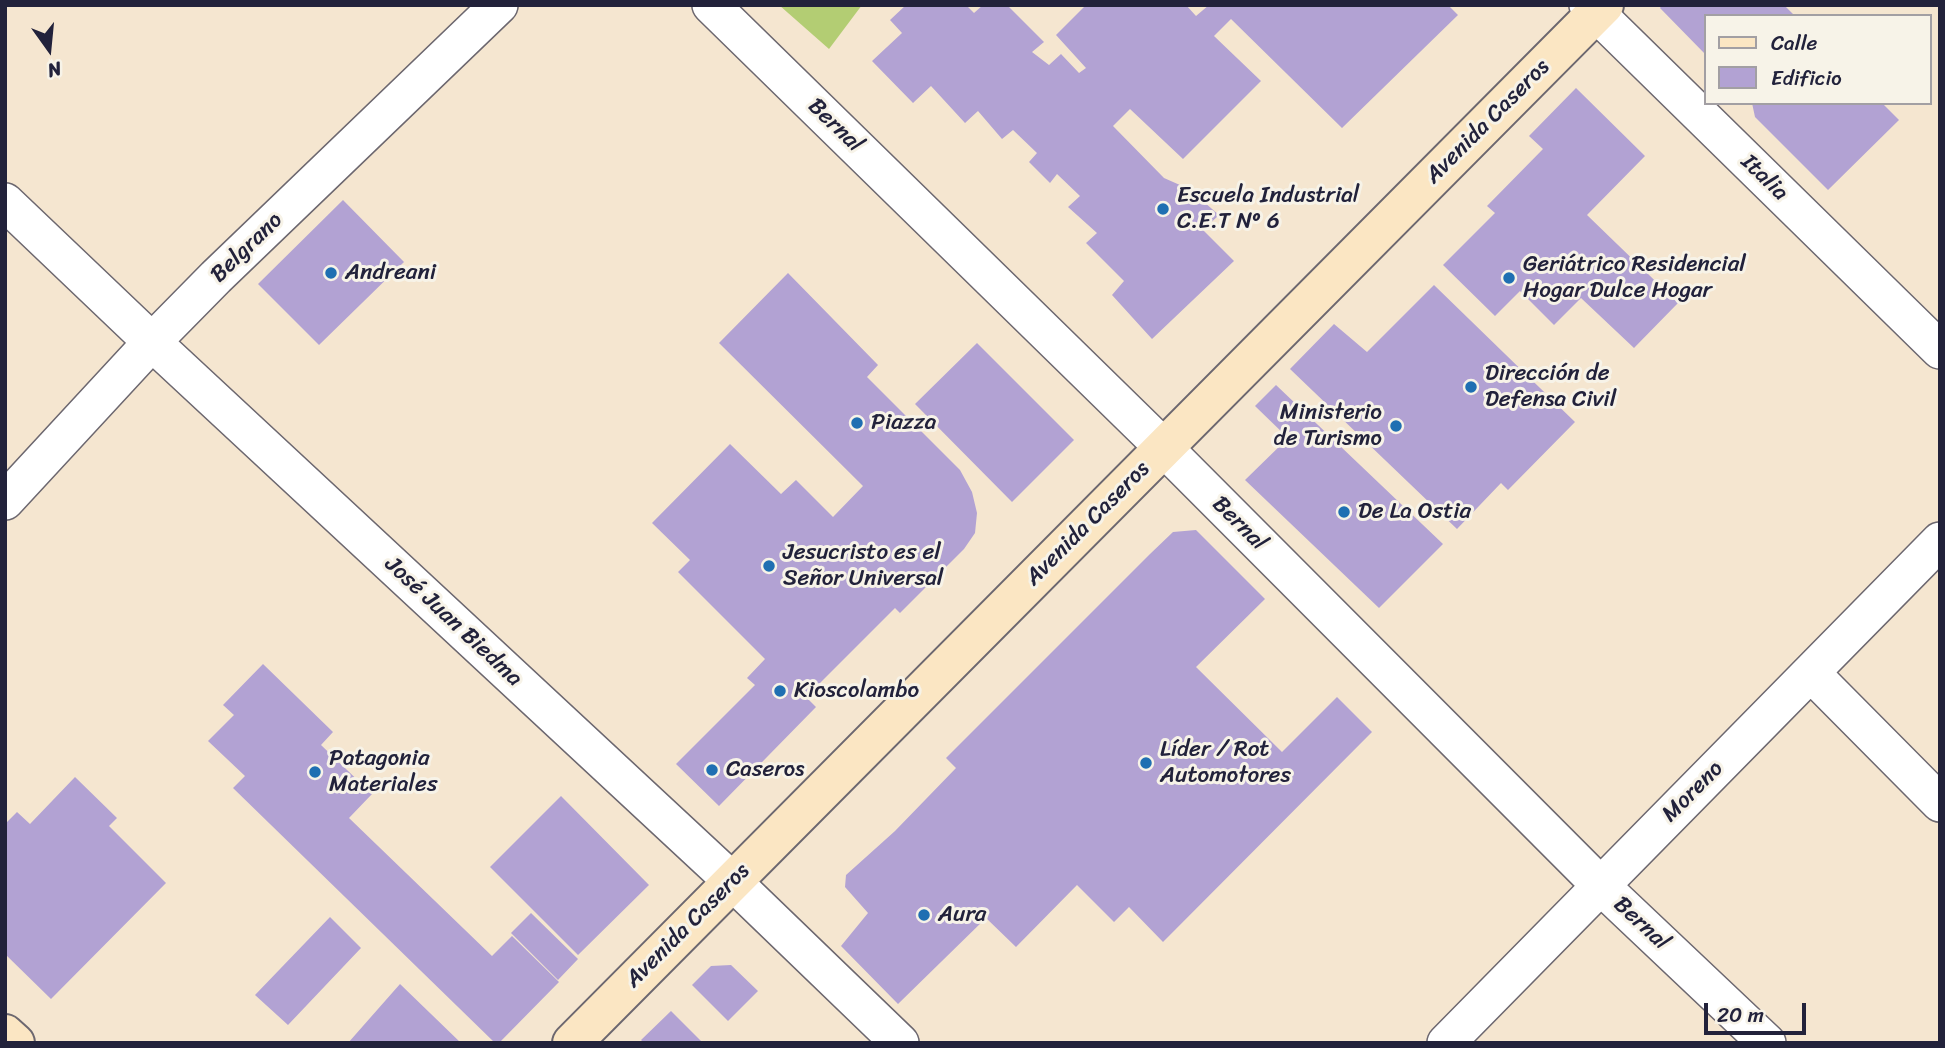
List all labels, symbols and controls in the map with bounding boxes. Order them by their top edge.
north arrow [14,14,84,84]
legend [1703,14,1931,105]
text: Calle [1771,24,1817,62]
text: N [44,52,65,87]
street label: Avenida Caseros [1420,54,1556,190]
text: Edificio [1771,59,1842,97]
street label: Bernal [802,93,868,159]
street label: Italia [1735,149,1793,207]
place label: Escuela Industrial C.E.T Nº 6 [1177,182,1359,236]
marker: Escuela Industrial C.E.T Nº 6 [1155,201,1171,217]
street label: Belgrano [205,207,289,289]
place label: Geriátrico Residencial Hogar Dulce Hogar [1523,251,1746,305]
place label: Andreani [345,259,436,287]
marker: Andreani [323,265,339,281]
marker: Geriátrico Residencial Hogar Dulce Hogar [1501,270,1517,286]
place label: Dirección de Defensa Civil [1485,360,1616,414]
marker: Dirección de Defensa Civil [1463,379,1479,395]
place label: Ministerio de Turismo [1274,399,1382,453]
place label: Piazza [871,409,936,437]
marker: Piazza [849,415,865,431]
marker: Ministerio de Turismo [1388,418,1404,434]
street label: Avenida Caseros [1020,456,1156,592]
street label: Bernal [1206,491,1272,557]
place label: De La Ostia [1358,498,1471,526]
marker: De La Ostia [1336,504,1352,520]
place label: Jesucristo es el Señor Universal [783,539,943,593]
street label: José Juan Biedma [379,551,527,693]
marker: Jesucristo es el Señor Universal [761,558,777,574]
place label: Kioscolambo [794,677,919,705]
marker: Kioscolambo [772,683,788,699]
place label: Líder / Rot Automotores [1160,736,1291,790]
place label: Patagonia Materiales [329,745,437,799]
marker: Líder / Rot Automotores [1138,755,1154,771]
place label: Caseros [726,756,805,784]
street label: Moreno [1657,756,1729,828]
marker: Caseros [704,762,720,778]
marker: Patagonia Materiales [307,764,323,780]
street label: Avenida Caseros [620,858,756,994]
street label: Bernal [1607,891,1675,957]
place label: Aura [938,901,986,929]
marker: Aura [916,907,932,923]
scale bar [1707,988,1808,1032]
text: 20 m [1717,996,1764,1034]

